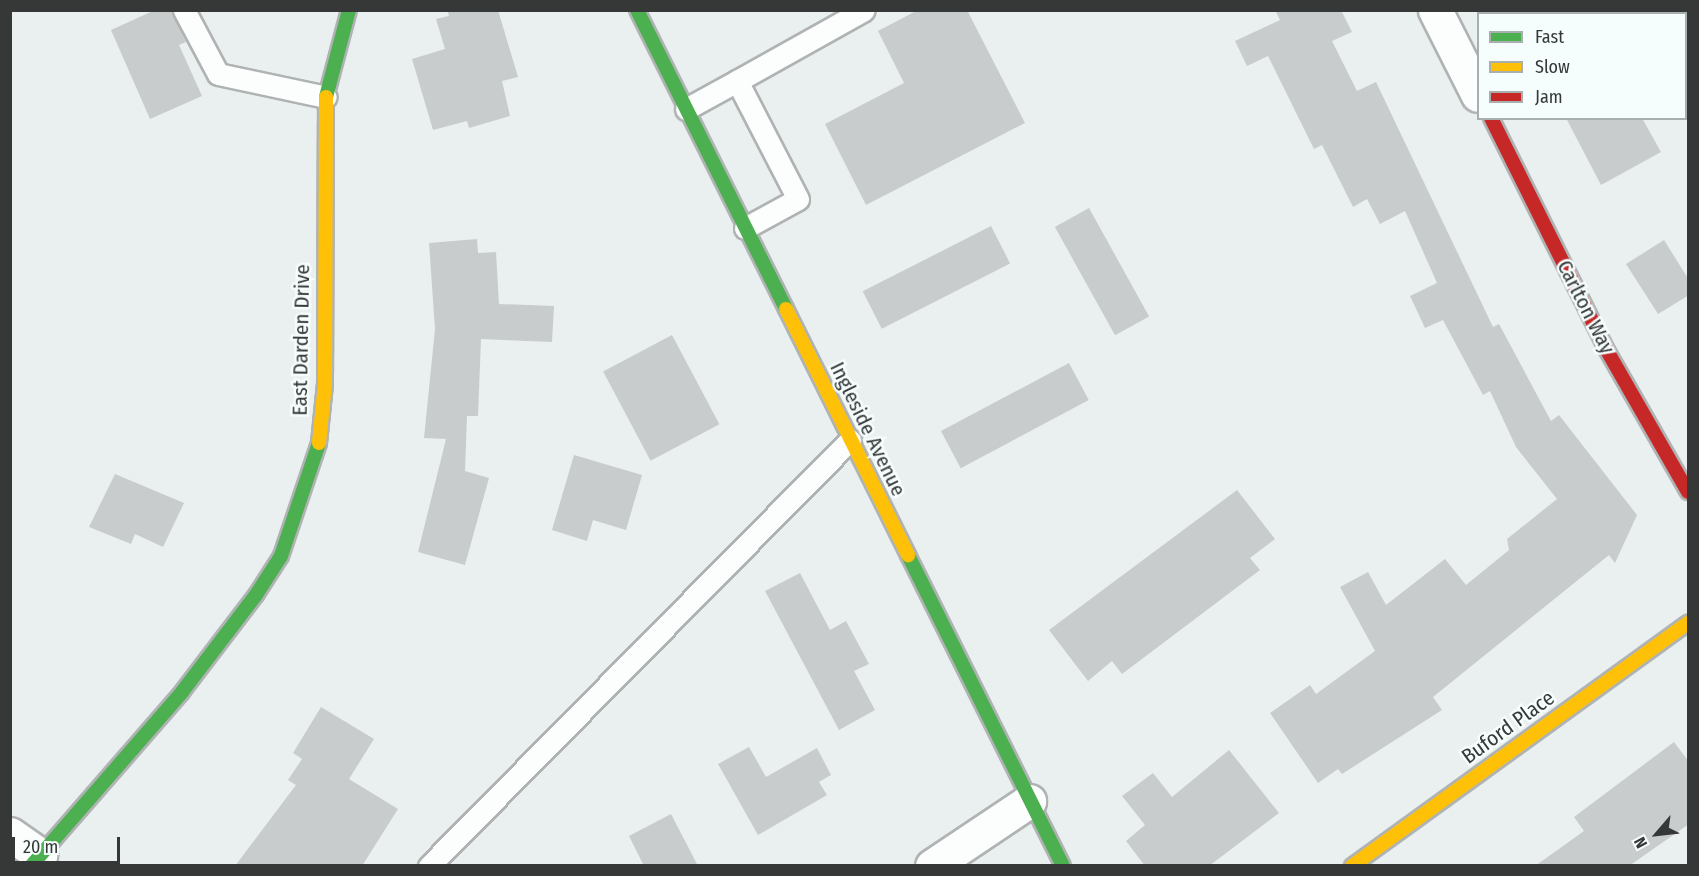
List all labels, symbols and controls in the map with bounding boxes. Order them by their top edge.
legend [1477,12,1687,120]
text: Fast [1535,26,1564,48]
text: Slow [1535,56,1570,78]
text: Jam [1535,86,1563,108]
street label: Carlton Way [1552,256,1620,358]
street label: East Darden Drive [287,264,315,416]
street label: Ingleside Avenue [825,358,911,500]
street label: Buford Place [1457,685,1559,769]
north arrow [1627,804,1687,864]
scale bar [15,825,123,863]
text: N [1630,834,1651,851]
text: 20 m [23,836,58,858]

